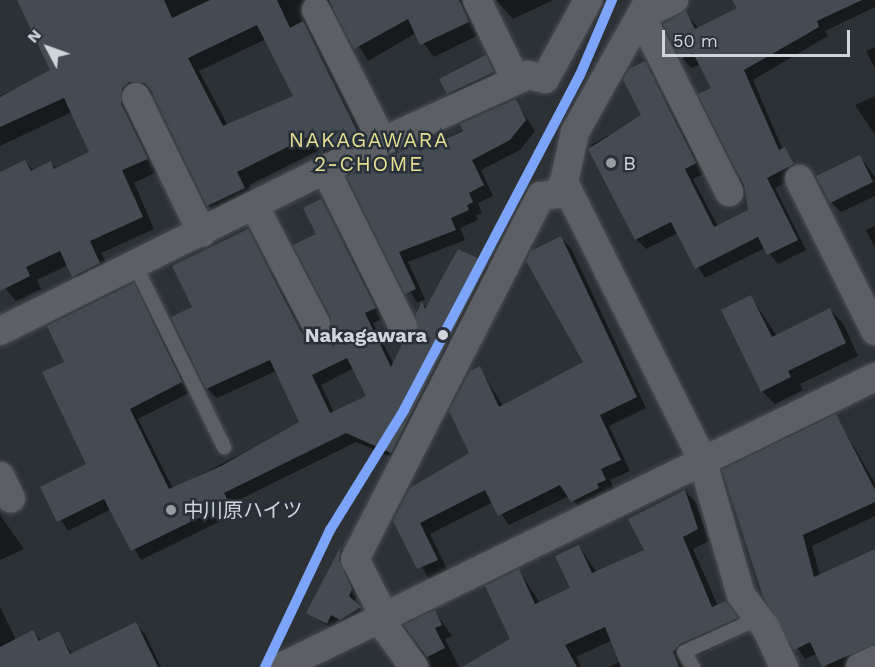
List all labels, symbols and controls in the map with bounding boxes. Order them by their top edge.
north arrow [18,18,78,78]
scale bar [665,18,852,56]
text: N [23,25,45,47]
text: 50 m [673,30,718,51]
district label: NAKAGAWARA 2-CHOME [289,127,449,177]
place label: B [623,151,636,175]
marker: B [604,156,618,170]
place label: Nakagawara [305,323,427,347]
marker: Nakagawara [432,324,454,346]
place label: 中川原ハイツ [183,498,303,522]
marker: 中川原ハイツ [164,503,178,517]

